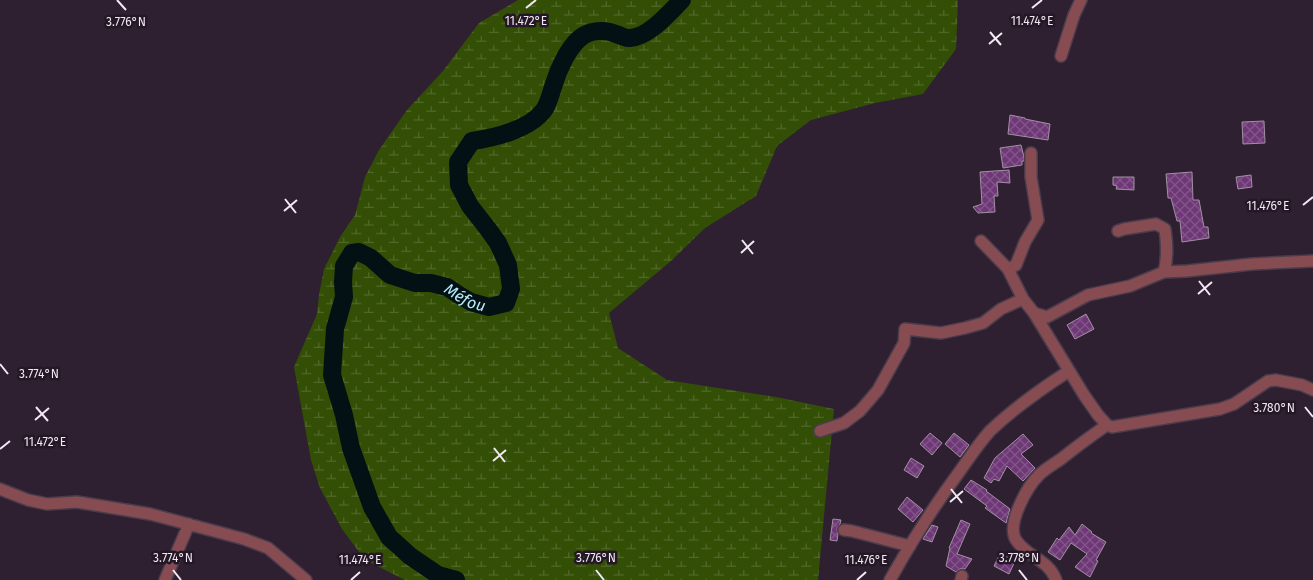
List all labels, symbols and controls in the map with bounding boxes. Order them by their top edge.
text: 11.472°E [505,14,547,28]
text: 11.474°E [1011,14,1053,28]
text: 3.776°N [106,15,146,29]
text: 11.476°E [1247,199,1289,213]
water label: Méfou [441,279,488,316]
text: 3.774°N [19,367,59,381]
text: 3.780°N [1253,401,1295,415]
text: 11.472°E [24,435,66,449]
text: 3.774°N [153,551,193,565]
text: 3.776°N [576,551,616,565]
text: 3.778°N [999,551,1039,565]
text: 11.474°E [339,553,381,567]
text: 11.476°E [845,553,887,567]

